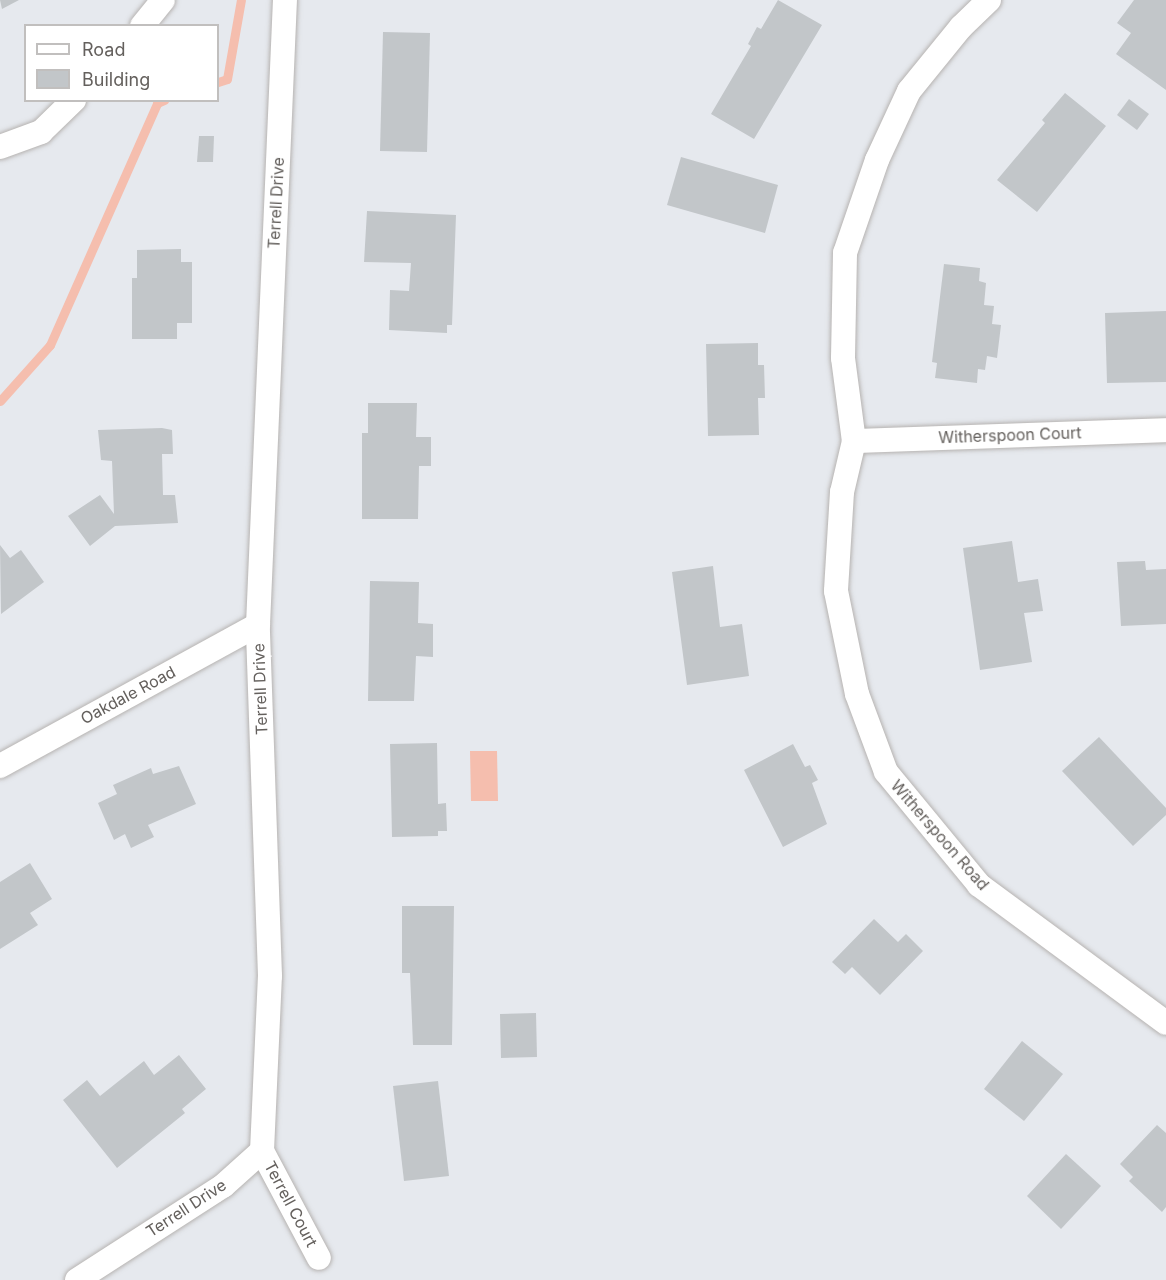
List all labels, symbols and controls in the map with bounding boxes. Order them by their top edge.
legend [24,24,219,102]
text: Road [82,39,125,60]
text: Building [82,69,150,90]
street label: Terrell Drive [264,157,288,249]
street label: Witherspoon Court [938,423,1082,447]
street label: Terrell Drive [249,643,271,735]
street label: Oakdale Road [77,662,179,728]
street label: Witherspoon Road [887,776,993,894]
street label: Terrell Court [260,1158,322,1250]
street label: Terrell Drive [142,1175,230,1241]

